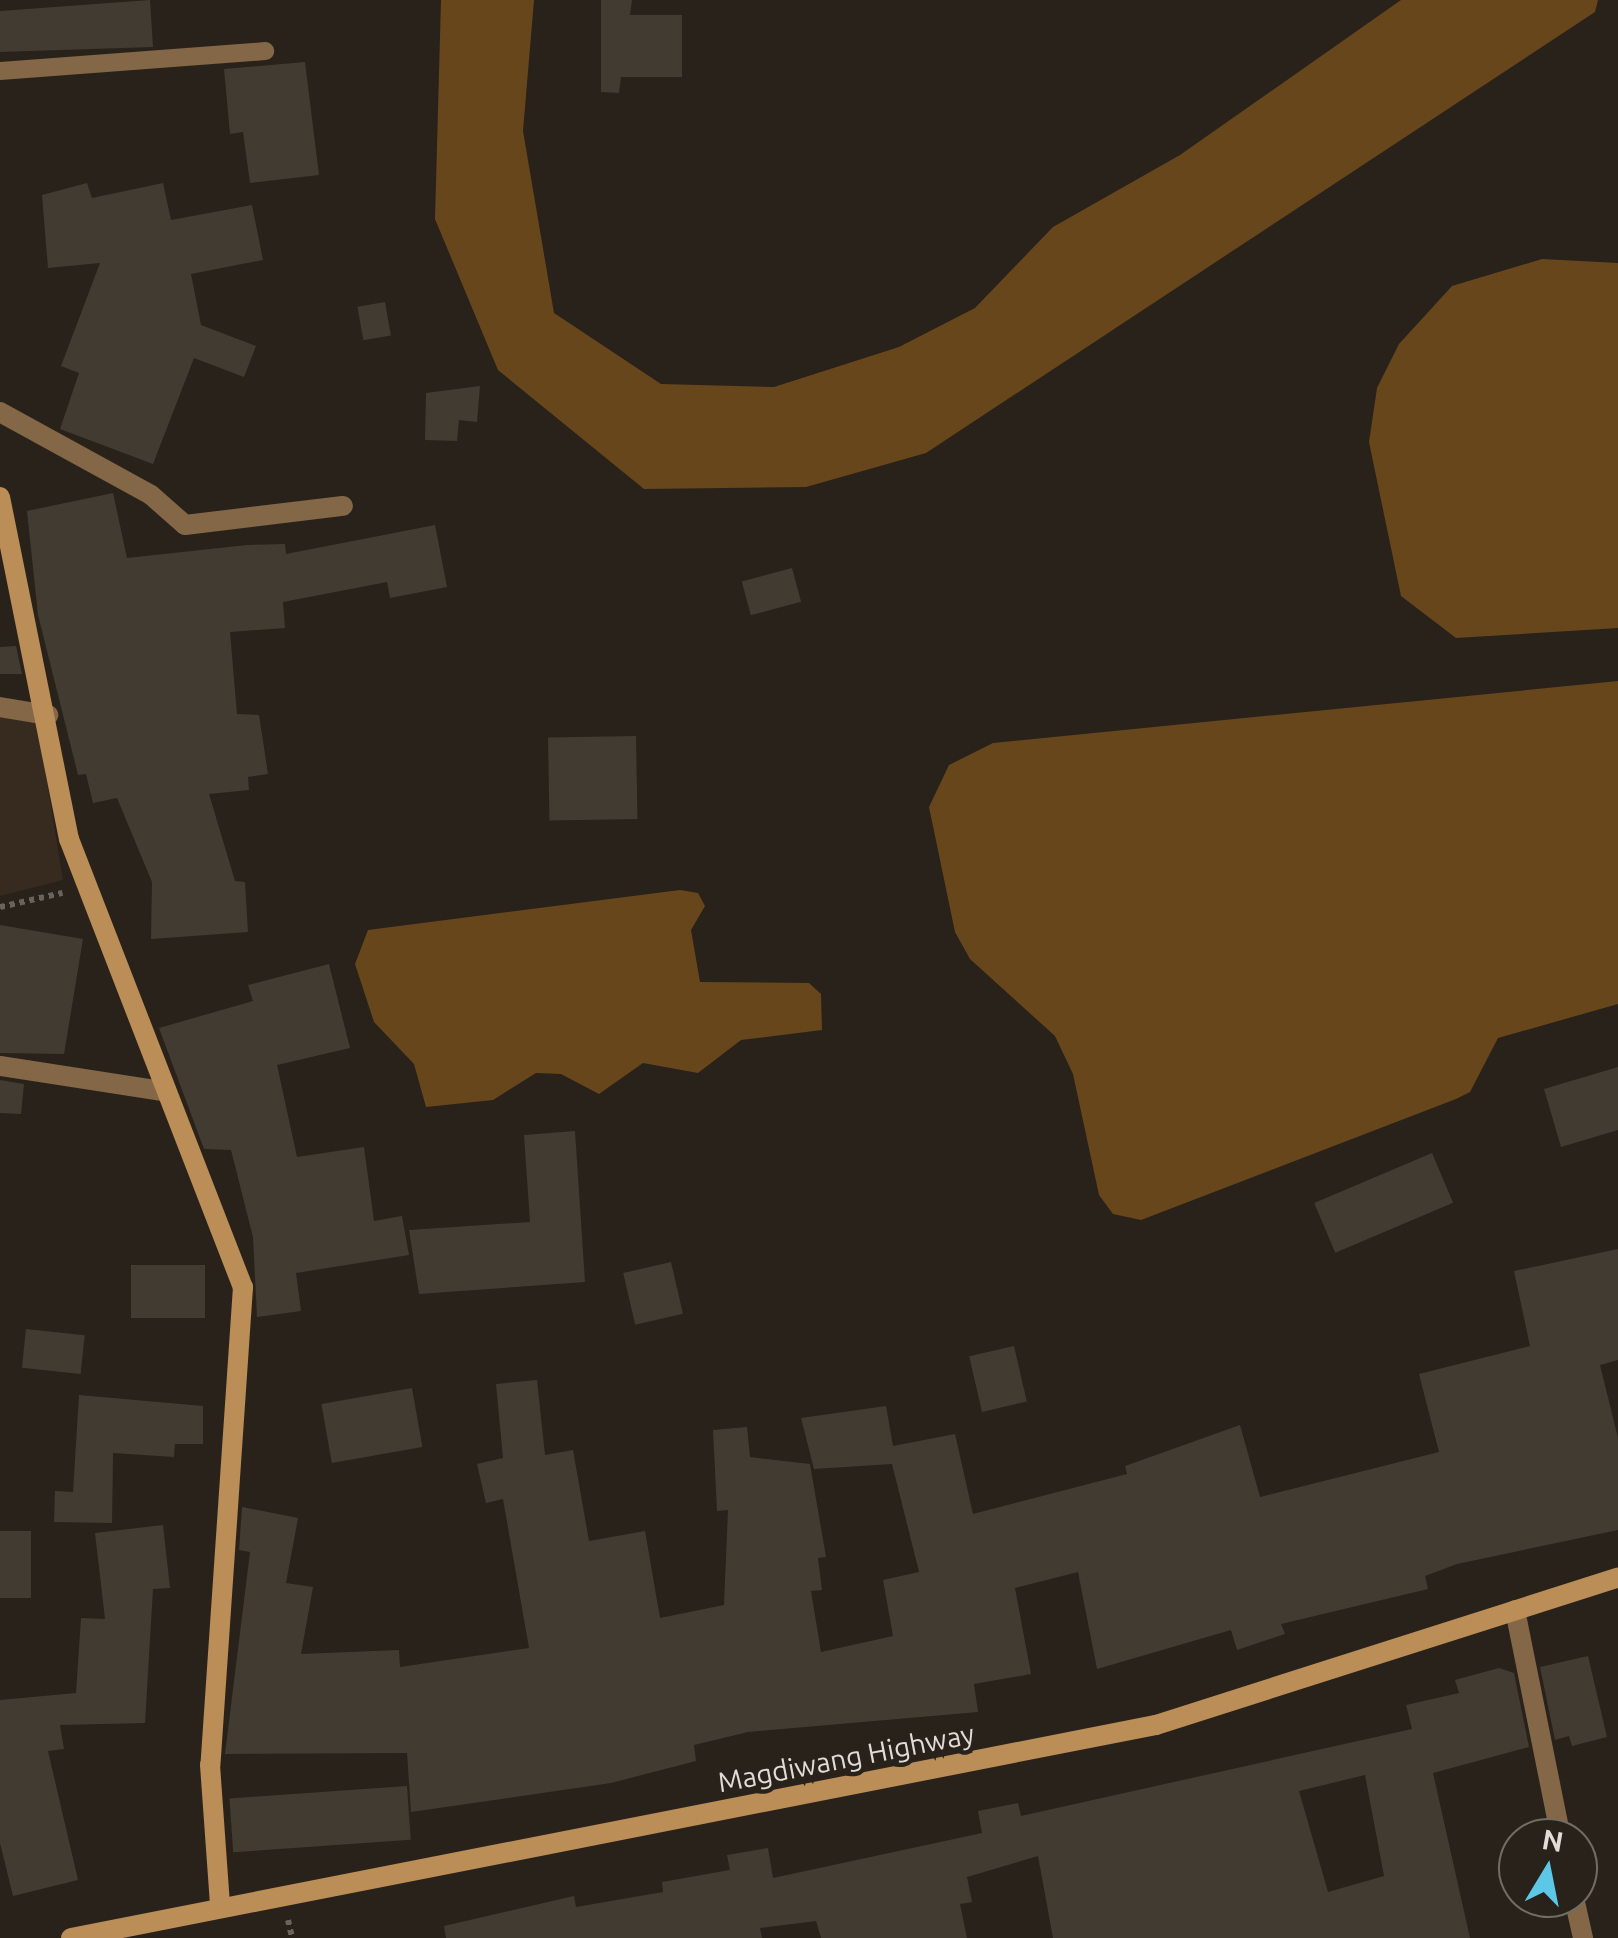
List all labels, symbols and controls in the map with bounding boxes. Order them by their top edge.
street label: Magdiwang Highway [715,1717,977,1799]
north arrow [1498,1818,1598,1918]
text: N [1540,1823,1566,1857]

